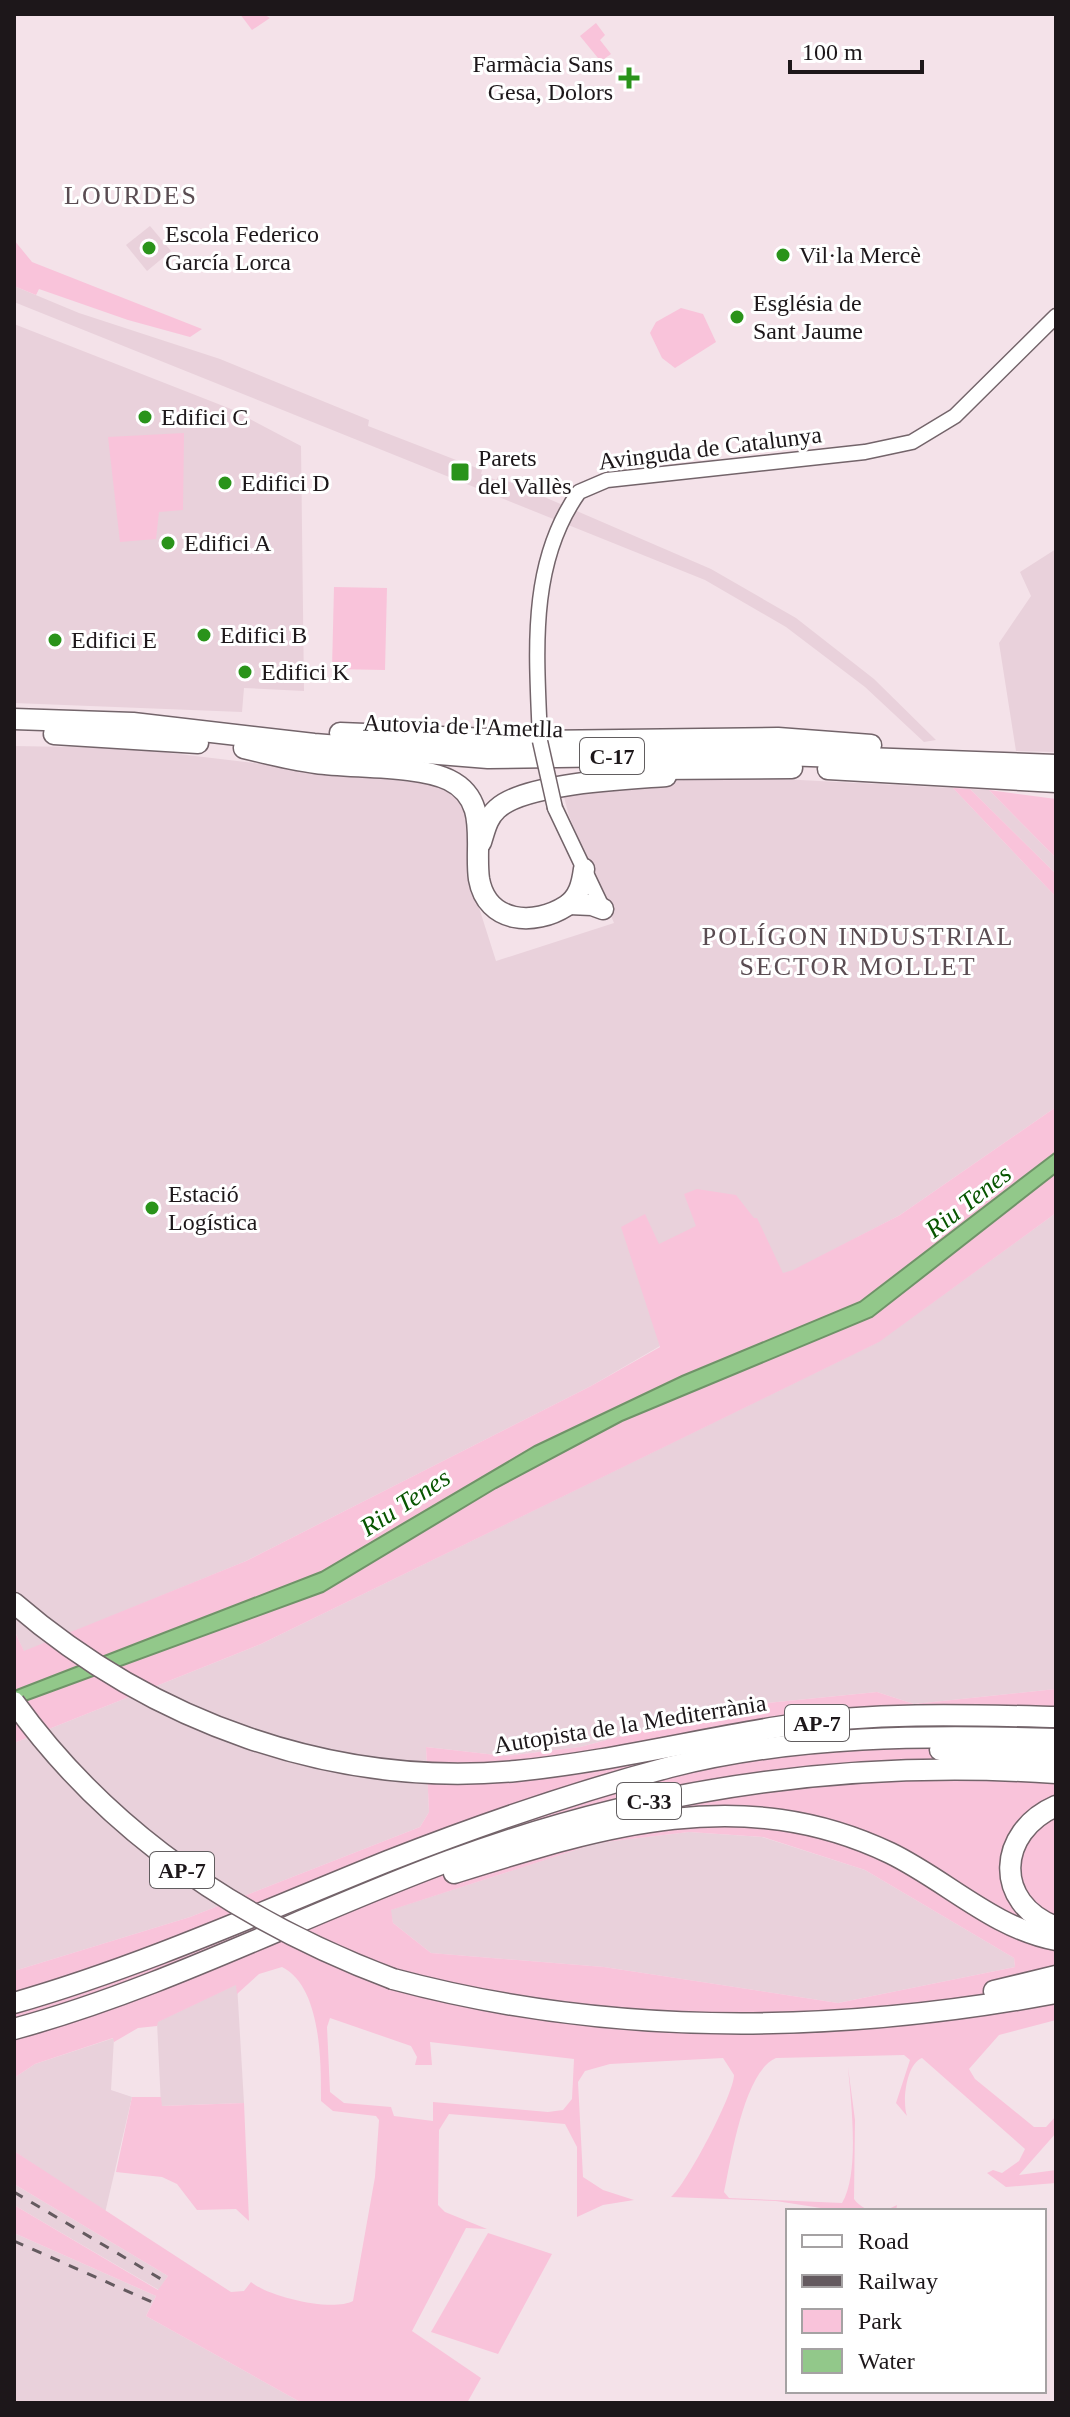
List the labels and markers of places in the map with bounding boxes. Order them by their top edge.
place label: Farmàcia Sans Gesa, Dolors [472,51,613,105]
marker: Farmàcia Sans Gesa, Dolors [620,69,638,87]
place label: Escola Federico García Lorca [165,221,319,275]
marker: Escola Federico García Lorca [140,239,158,257]
place label: Vil·la Mercè [799,242,921,268]
marker: Vil·la Mercè [774,246,792,264]
place label: Església de Sant Jaume [753,290,863,344]
marker: Església de Sant Jaume [728,308,746,326]
place label: Edifici C [161,404,248,430]
marker: Edifici C [136,408,154,426]
place label: Parets del Vallès [478,445,572,499]
marker: Parets del Vallès [449,461,471,483]
place label: Edifici D [241,470,330,496]
marker: Edifici D [216,474,234,492]
place label: Edifici A [184,530,272,556]
marker: Edifici A [159,534,177,552]
place label: Edifici B [220,622,307,648]
marker: Edifici B [195,626,213,644]
place label: Edifici E [71,627,157,653]
marker: Edifici E [46,631,64,649]
place label: Edifici K [261,659,350,685]
marker: Edifici K [236,663,254,681]
place label: Estació Logística [168,1181,258,1235]
marker: Estació Logística [143,1199,161,1217]

